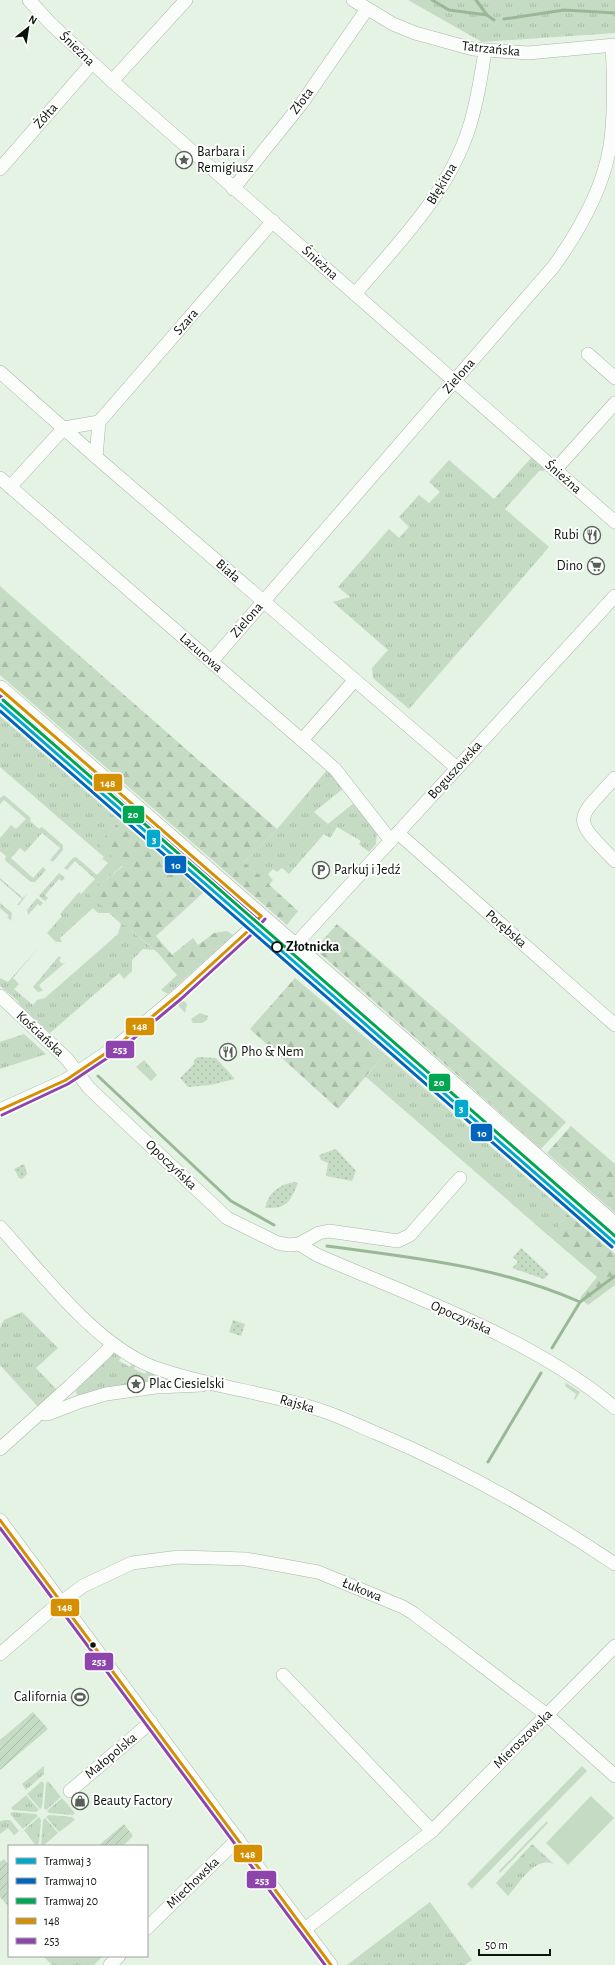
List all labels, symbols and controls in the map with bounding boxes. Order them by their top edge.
north arrow [8,8,48,48]
text: N [27,13,39,26]
street label: Śnieżna [57,27,100,69]
street label: Tatrzańska [461,39,521,59]
street label: Złota [288,85,317,117]
street label: Żółta [29,98,61,131]
place label: Barbara i Remigiusz [197,145,254,175]
place icon: Barbara i Remigiusz [174,150,194,170]
street label: Błękitna [424,160,460,207]
street label: Śnieżna [299,241,343,283]
street label: Szara [171,306,201,338]
street label: Zielona [440,355,478,396]
street label: Śnieżna [542,455,586,497]
restaurant icon: Rubi [582,525,602,545]
place label: Rubi [554,528,579,542]
supermarket icon: Dino [586,556,606,576]
street label: Biała [213,557,243,586]
place label: Dino [556,559,583,573]
street label: Zielona [228,599,266,640]
street label: Lazurowa [177,631,226,676]
street label: Boguszowska [425,738,485,802]
line badge: 148 [93,773,123,792]
text: 148 [101,778,115,789]
line badge: 20 [122,805,145,824]
text: 20 [128,809,139,820]
line badge: 3 [146,829,161,848]
text: 3 [152,834,157,845]
line badge: 10 [164,855,187,874]
text: 10 [171,860,181,871]
parking icon: Parkuj i Jedź [311,860,331,880]
place label: Parkuj i Jedź [334,863,401,877]
street label: Porębska [483,908,530,951]
place label: Złotnicka [286,940,339,954]
marker: Złotnicka [271,941,283,953]
street label: Kościańska [13,1009,67,1060]
line badge: 148 [125,1017,155,1036]
text: 148 [133,1021,147,1032]
line badge: 253 [105,1040,135,1059]
restaurant icon: Pho & Nem [218,1042,238,1062]
text: 253 [113,1044,128,1055]
place label: Pho & Nem [241,1045,304,1059]
line badge: 20 [428,1073,451,1092]
text: 20 [434,1077,445,1088]
line badge: 3 [454,1099,469,1118]
text: 3 [459,1103,464,1114]
line badge: 10 [470,1123,493,1142]
text: 10 [477,1128,487,1139]
street label: Opoczyńska [143,1137,200,1193]
street label: Opoczyńska [428,1298,494,1338]
place icon: Plac Ciesielski [126,1374,146,1394]
place label: Plac Ciesielski [149,1377,224,1391]
street label: Rajska [278,1392,316,1416]
street label: Łukowa [340,1576,384,1604]
line badge: 148 [50,1598,80,1617]
text: 148 [58,1602,72,1613]
unlabelled marker [88,1640,98,1650]
line badge: 253 [84,1652,114,1671]
text: 253 [92,1656,107,1667]
sports icon: California [70,1687,90,1707]
place label: California [14,1690,68,1704]
street label: Mieroszowska [491,1706,556,1771]
street label: Małopolska [82,1730,140,1782]
shop icon: Beauty Factory [70,1791,90,1811]
place label: Beauty Factory [93,1794,172,1808]
line badge: 148 [233,1844,263,1863]
legend [8,1845,148,1957]
text: 148 [241,1849,255,1860]
street label: Miechowska [164,1854,222,1911]
text: Tramwaj 3 [44,1855,91,1868]
line badge: 253 [246,1870,277,1889]
text: Tramwaj 10 [44,1875,97,1888]
text: 253 [255,1875,270,1886]
text: Tramwaj 20 [44,1895,98,1908]
text: 148 [44,1915,60,1927]
scale bar [479,1931,550,1957]
text: 253 [44,1935,59,1947]
text: 50 m [485,1939,508,1951]

